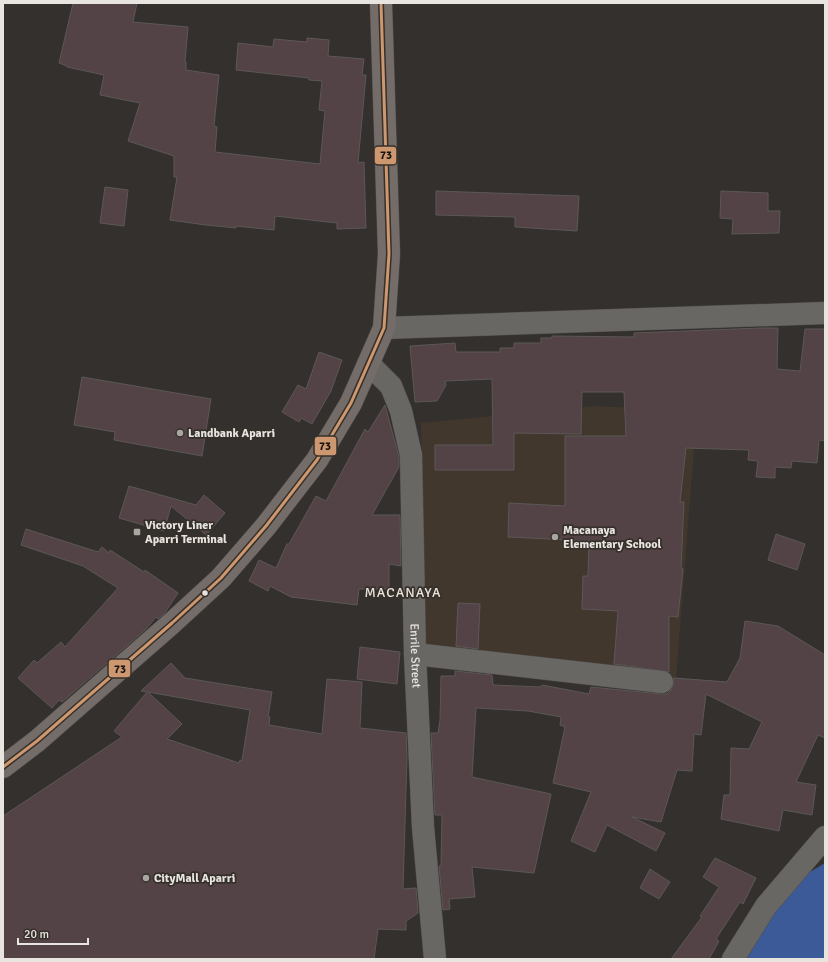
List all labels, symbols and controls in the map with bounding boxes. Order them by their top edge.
line badge: 73 [374,146,397,165]
text: 73 [380,149,392,162]
place label: Landbank Aparri [188,426,275,441]
marker: Landbank Aparri [175,428,185,438]
line badge: 73 [314,436,337,456]
text: 73 [319,440,331,453]
place label: Victory Liner Aparri Terminal [145,518,227,547]
place label: Macanaya Elementary School [563,523,662,552]
marker: Victory Liner Aparri Terminal [132,527,142,537]
marker: Macanaya Elementary School [550,532,560,542]
district label: MACANAYA [365,584,441,601]
unlabelled marker [200,588,210,598]
street label: Enrile Street [406,623,424,688]
line badge: 73 [108,659,131,678]
text: 73 [114,663,126,676]
place label: CityMall Aparri [154,871,235,886]
marker: CityMall Aparri [141,873,151,883]
scale bar [18,920,88,946]
text: 20 m [24,927,49,942]

